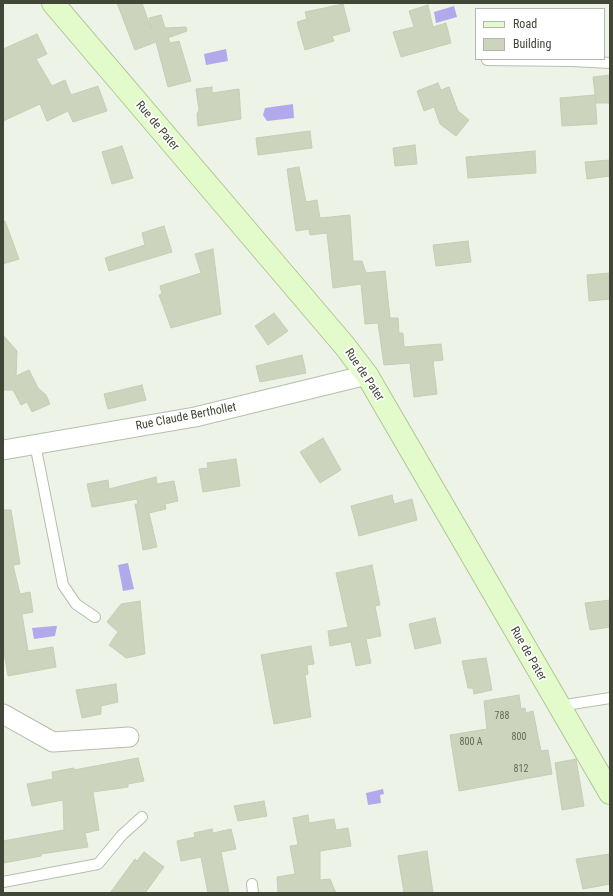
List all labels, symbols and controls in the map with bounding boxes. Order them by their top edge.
legend [475,8,605,60]
text: Road [513,17,537,31]
text: Building [513,37,551,51]
street label: Rue de Pater [132,98,182,154]
street label: Rue de Pater [341,346,387,404]
street label: Rue Claude Berthollet [134,400,238,434]
street label: Rue de Pater [507,624,549,684]
house number: 788 [495,710,509,722]
house number: 800 [512,731,526,743]
house number: 800 A [460,736,482,748]
house number: 812 [514,763,528,775]

